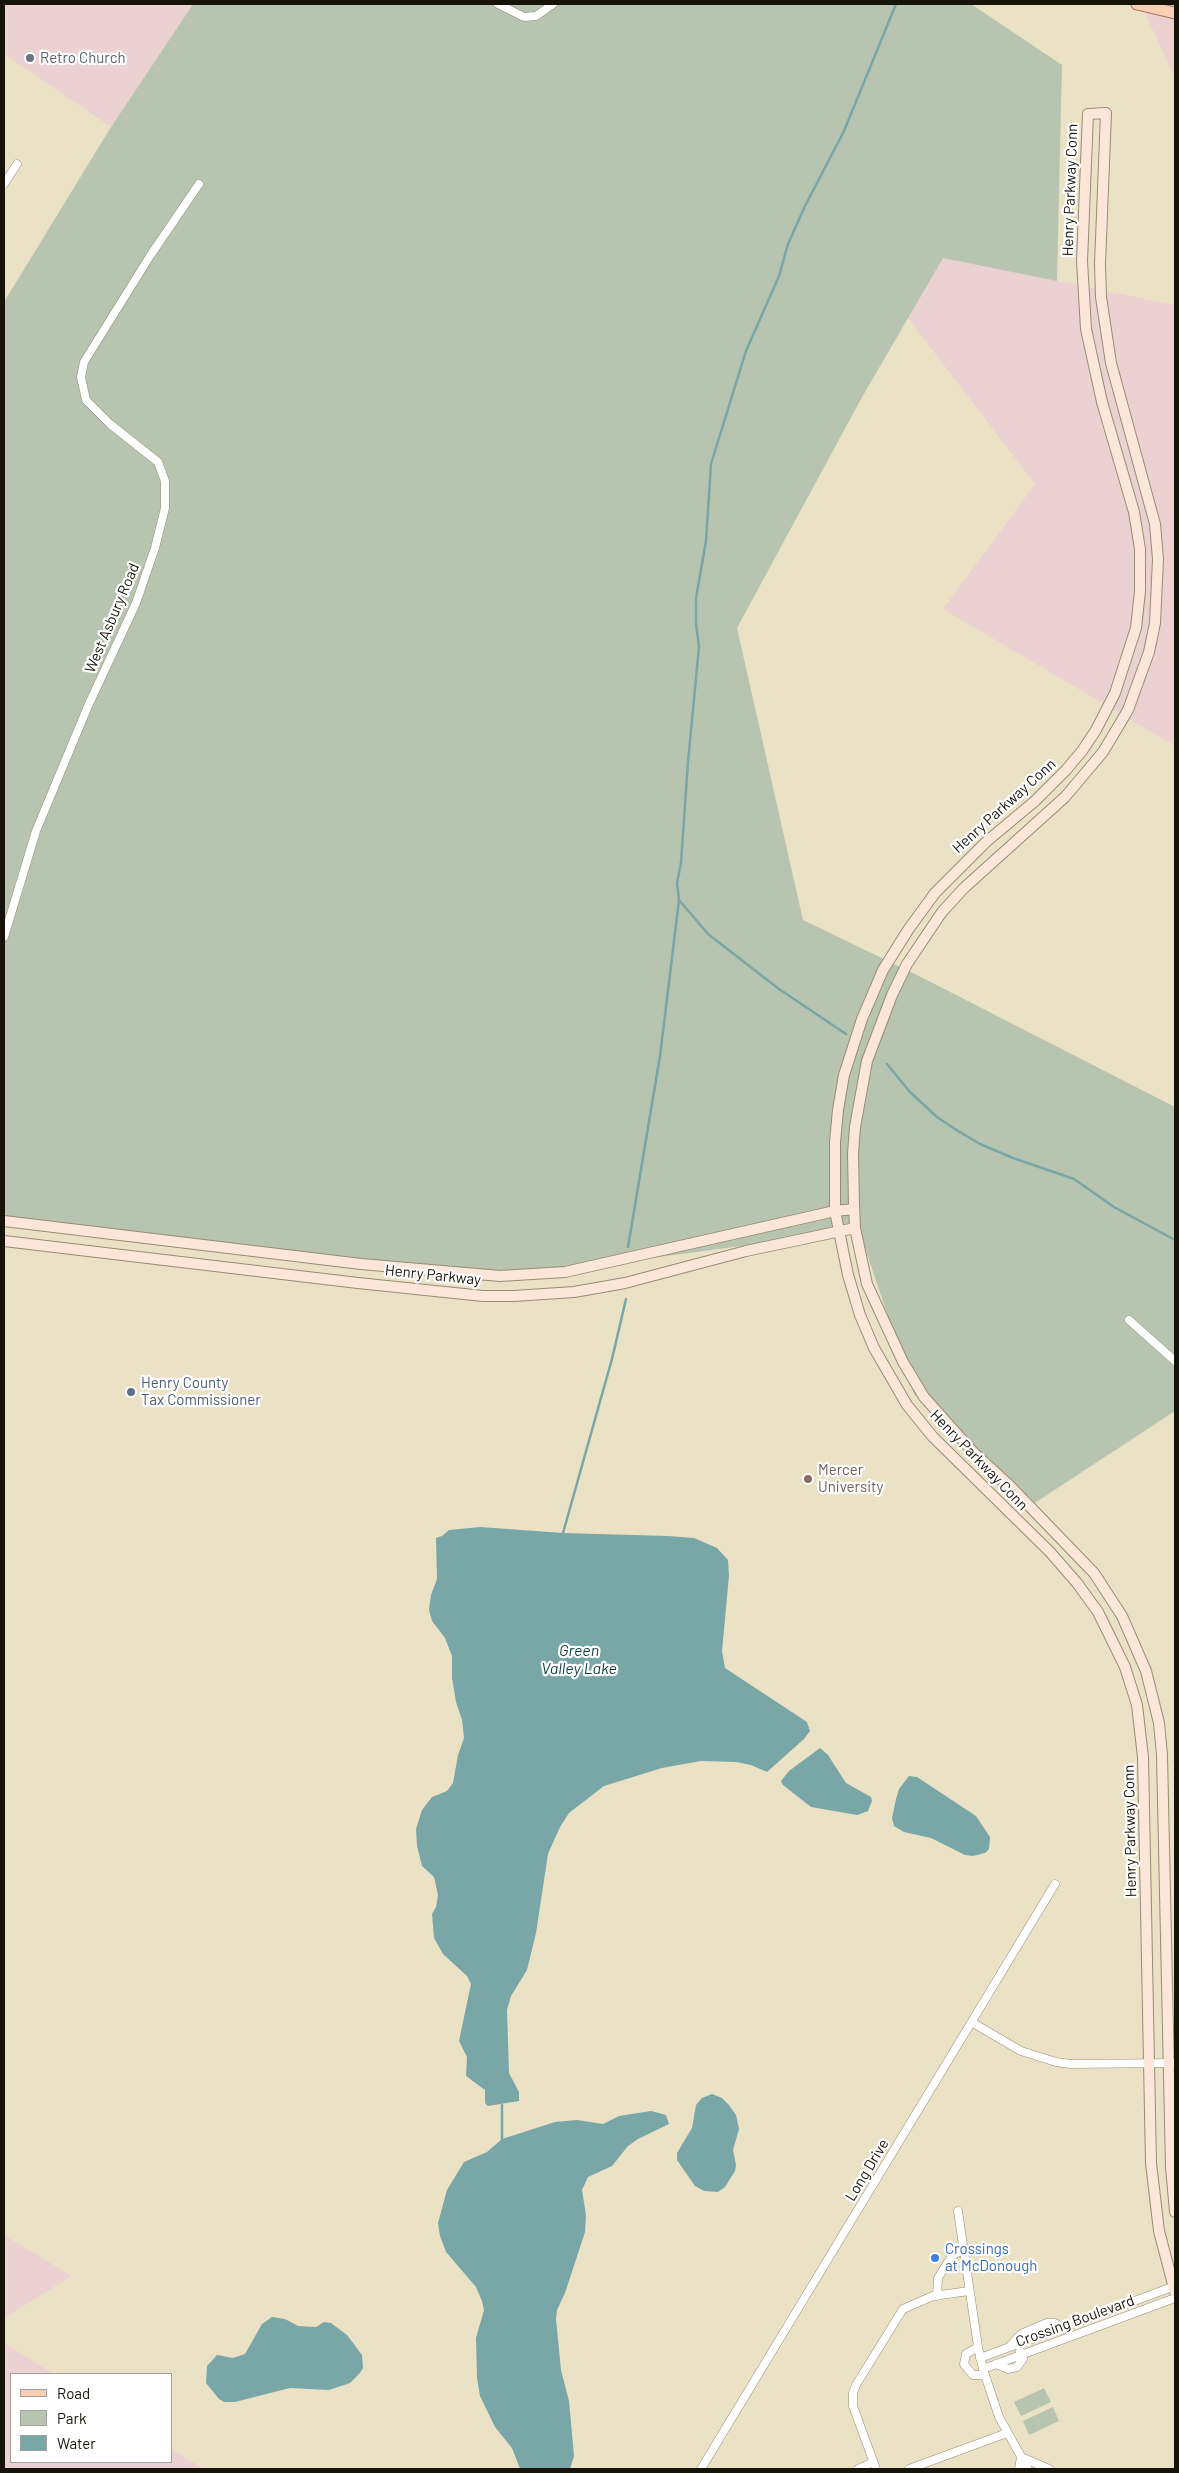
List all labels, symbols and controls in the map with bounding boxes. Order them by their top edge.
place label: Retro Church [40,49,126,67]
marker: Retro Church [24,52,36,64]
street label: Henry Parkway Conn [1059,123,1081,257]
street label: West Asbury Road [81,560,143,676]
street label: Henry Parkway Conn [949,755,1059,857]
street label: Henry Parkway [384,1261,482,1289]
place label: Henry County Tax Commissioner [141,1374,261,1409]
marker: Henry County Tax Commissioner [125,1386,137,1398]
street label: Henry Parkway Conn [926,1406,1032,1514]
place label: Mercer University [818,1461,883,1496]
marker: Mercer University [802,1473,814,1485]
water label: Green Valley Lake [541,1641,617,1679]
street label: Henry Parkway Conn [1120,1764,1140,1898]
street label: Long Drive [841,2136,893,2204]
place label: Crossings at McDonough [945,2240,1037,2275]
marker: Crossings at McDonough [929,2252,941,2264]
street label: Crossing Boulevard [1013,2291,1137,2351]
legend [10,2373,172,2463]
text: Road [57,2384,90,2402]
text: Park [57,2409,86,2427]
text: Water [57,2434,96,2452]

